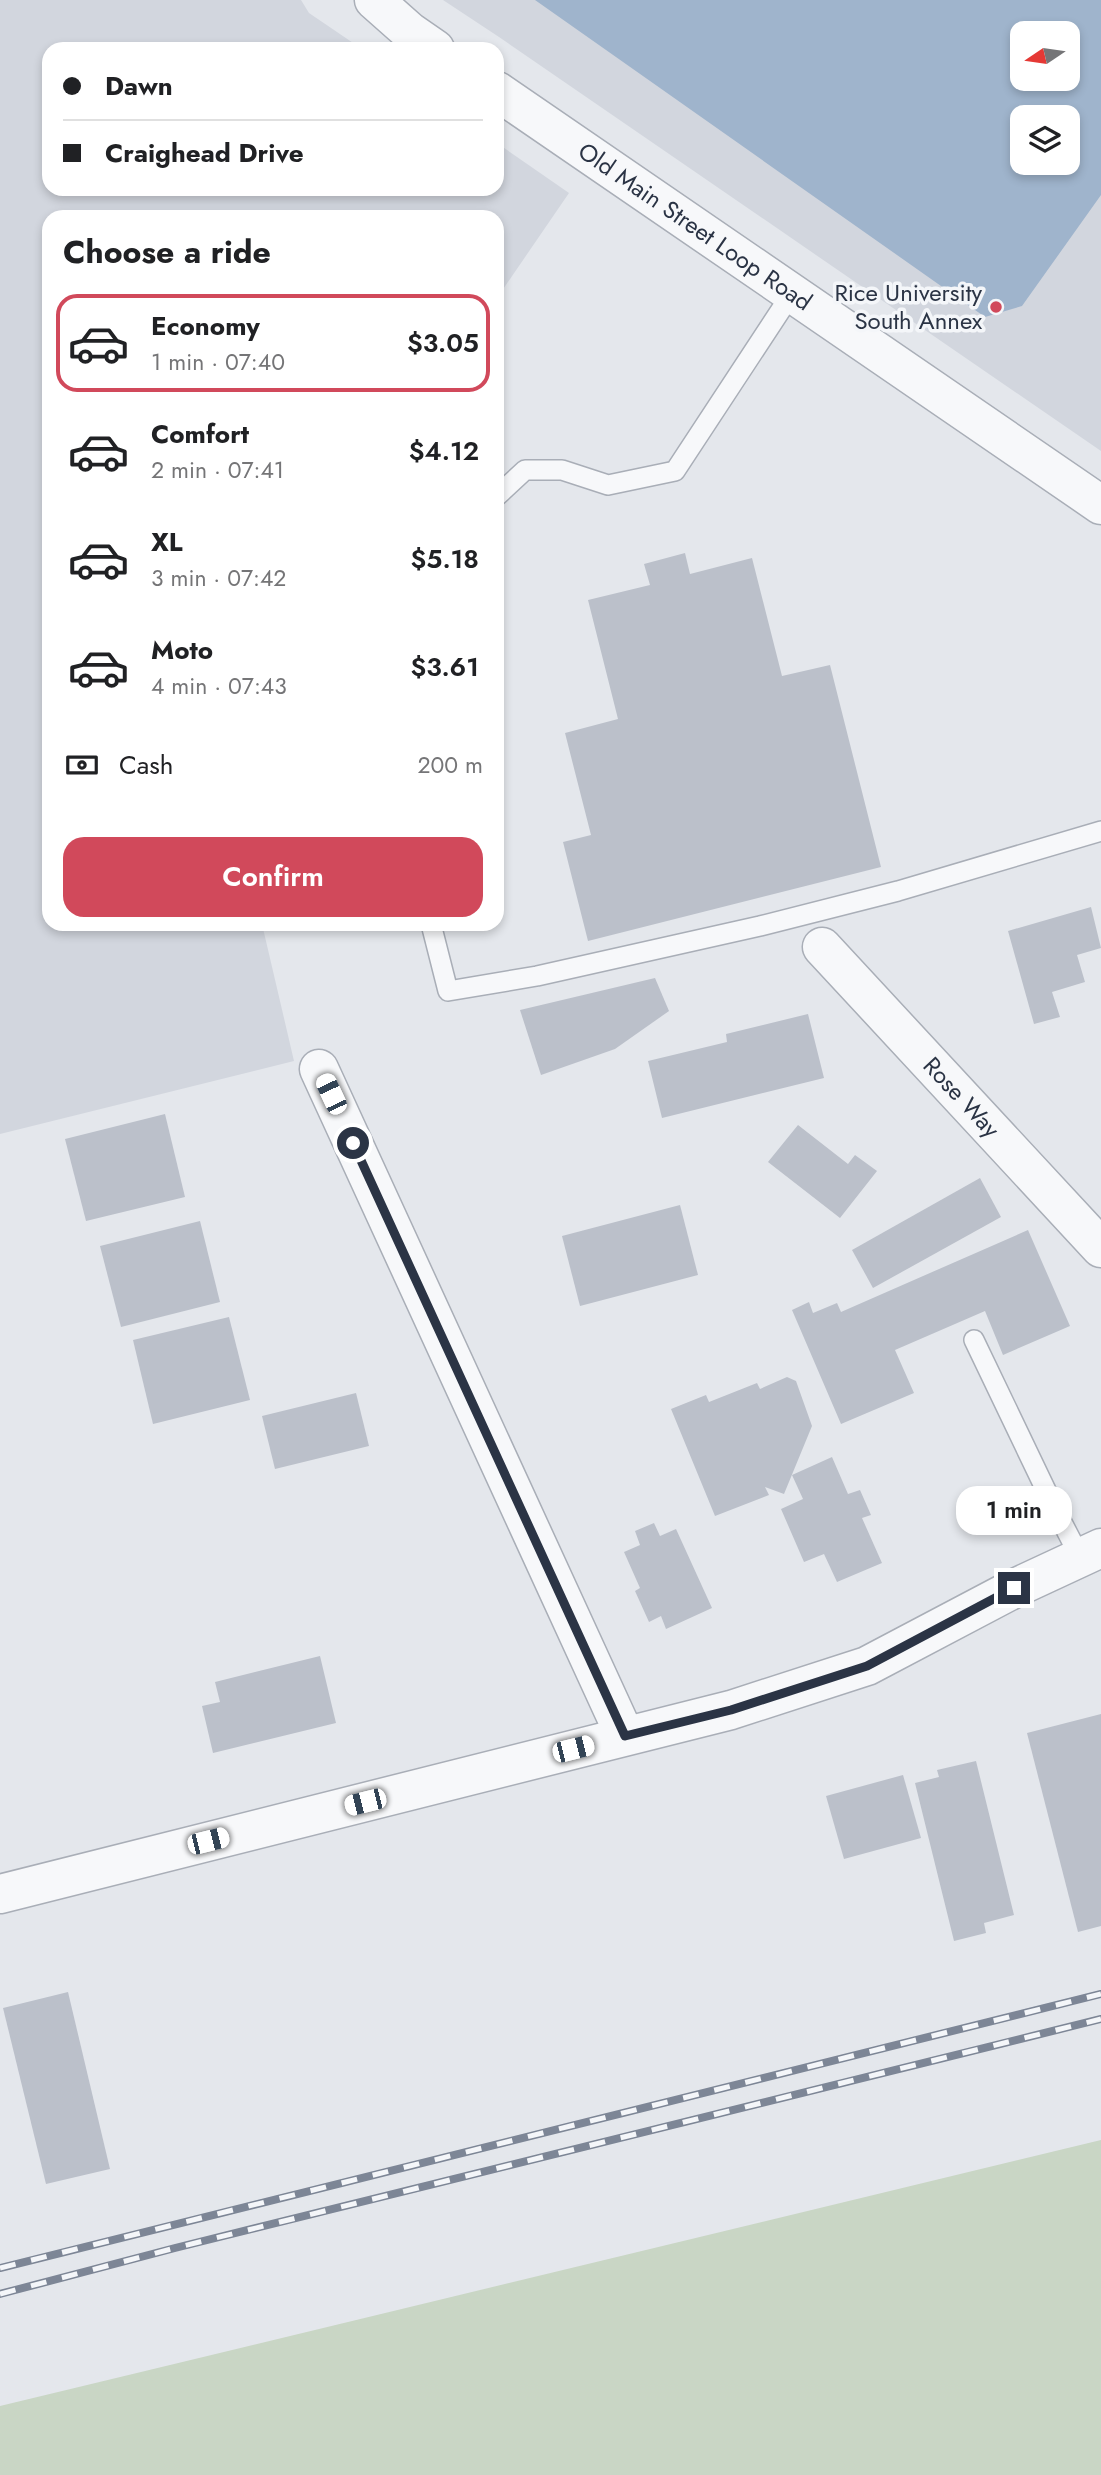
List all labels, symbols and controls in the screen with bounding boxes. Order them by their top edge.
north arrow [1010,21,1080,91]
map controls [1010,21,1080,175]
text: Dawn [105,67,173,105]
button: layers [1010,105,1080,175]
text: Craighead Drive [105,134,304,172]
street label: Old Main Street Loop Road [571,134,819,319]
text: Choose a ride [63,229,271,275]
place label: Rice University South Annex [834,275,983,338]
marker: Rice University South Annex [988,299,1004,315]
text: Economy [151,307,260,345]
icon: car [67,312,130,375]
text: $3.05 [407,324,479,362]
text: 1 min · 07:40 [151,345,285,379]
text: Comfort [151,415,249,453]
icon: car [67,420,130,483]
text: $4.12 [409,432,479,470]
text: 2 min · 07:41 [151,453,284,487]
text: XL [151,523,183,561]
icon: car [67,528,130,591]
text: $5.18 [410,540,479,578]
text: 3 min · 07:42 [151,561,286,595]
text: Moto [151,631,213,669]
icon: car [67,636,130,699]
text: $3.61 [410,648,479,686]
text: 4 min · 07:43 [151,669,287,703]
icon: cash [63,746,101,784]
text: Cash [119,746,173,784]
text: 200 m [417,748,483,782]
button: Confirm [63,837,483,917]
street label: Rose Way [915,1049,1009,1146]
car [313,1071,350,1117]
route start [337,1127,369,1159]
callout: 1 min [956,1486,1072,1536]
text: 1 min [986,1493,1042,1527]
route end [998,1572,1030,1604]
car [551,1734,596,1764]
car [343,1787,388,1817]
car [186,1826,231,1856]

